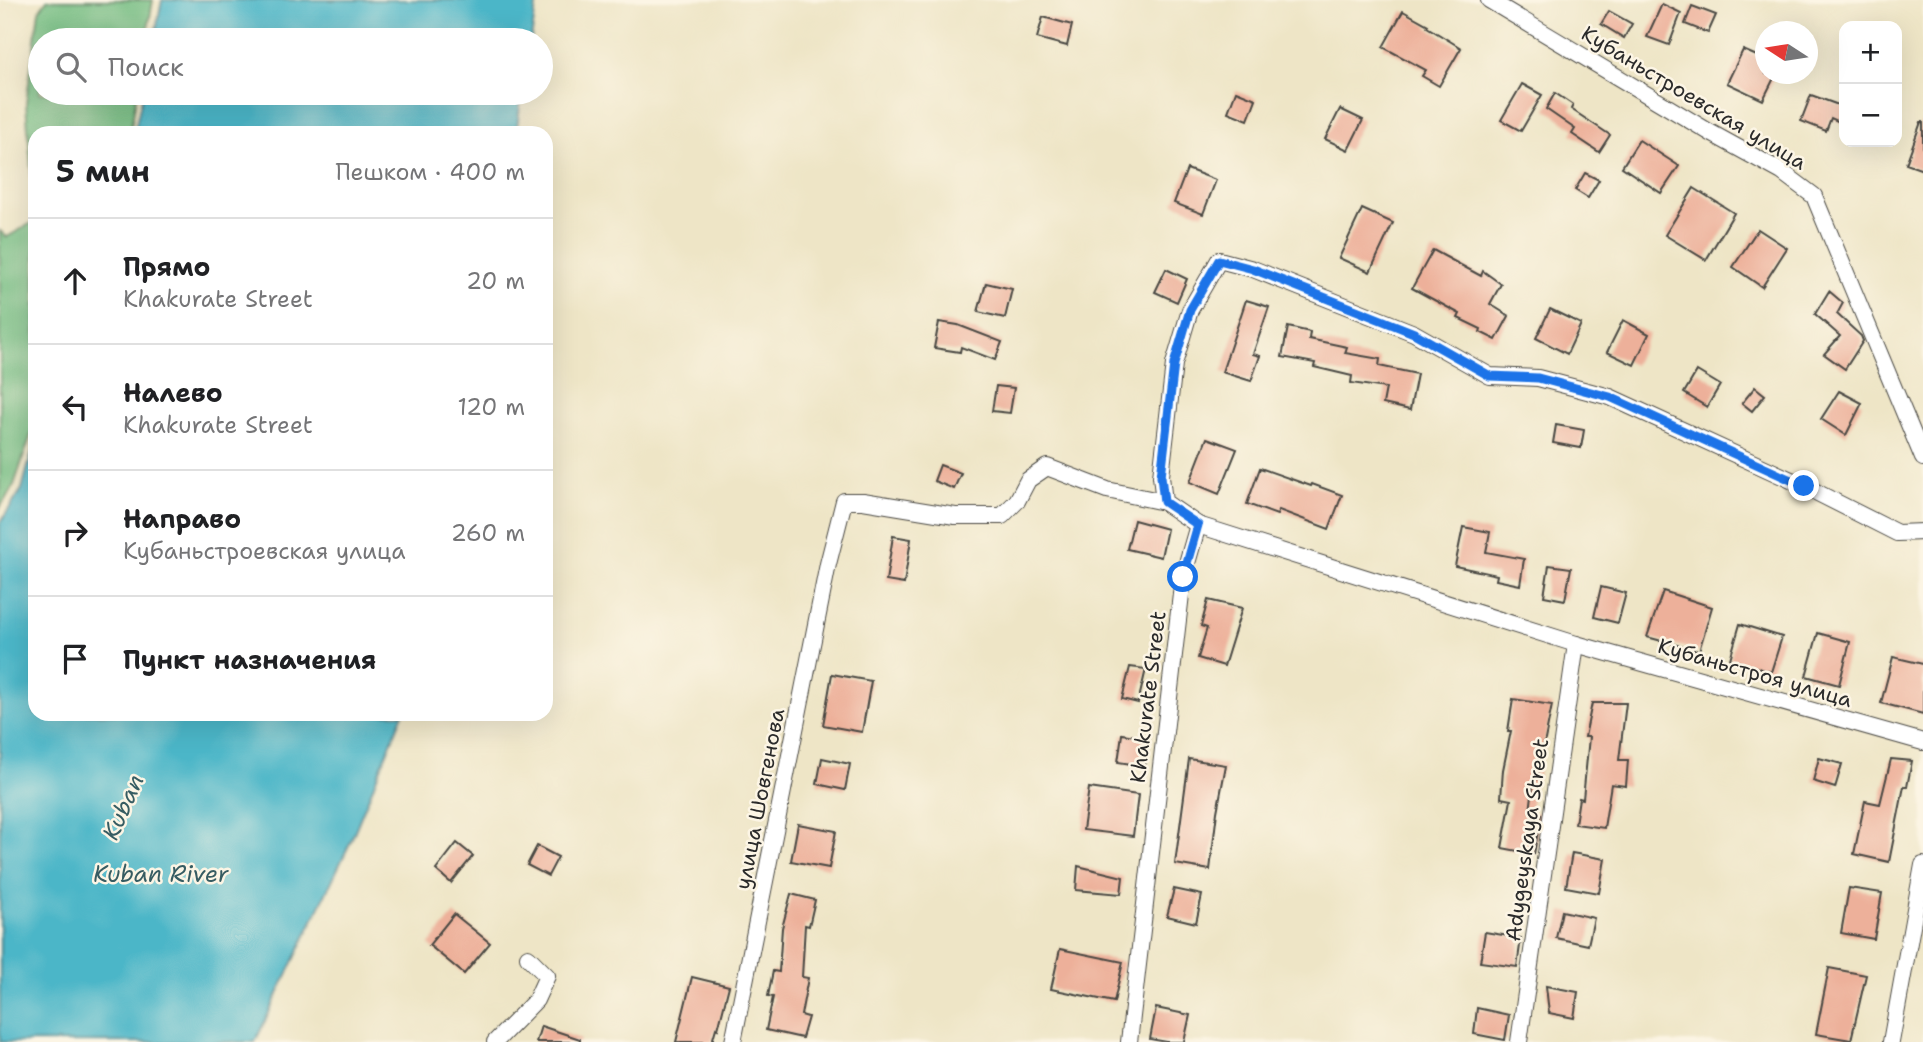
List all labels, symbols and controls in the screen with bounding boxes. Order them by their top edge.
street label: Кубаньстроевская улица [1576,20,1812,176]
north arrow [1755,21,1818,84]
map controls [1839,21,1902,147]
button: + [1839,21,1902,84]
search box [28,28,553,105]
icon: search [52,48,90,86]
text: Поиск [108,49,184,84]
button: − [1839,84,1902,147]
text: 5 мин [56,151,150,192]
text: Пешком · 400 m [335,157,525,187]
text: Прямо [123,249,211,284]
icon: ahead [56,262,94,300]
text: 20 m [466,266,525,296]
text: Khakurate Street [123,284,313,314]
text: Налево [123,375,223,410]
icon: left [56,388,94,426]
text: 120 m [457,392,525,422]
text: Khakurate Street [123,410,313,440]
route end [1788,470,1819,501]
text: Направо [123,501,241,536]
icon: right [56,514,94,552]
text: 260 m [451,518,525,548]
text: Кубаньстроевская улица [123,536,405,566]
route start [1167,561,1198,592]
street label: Khakurate Street [1124,609,1172,785]
street label: Кубаньстроя улица [1655,632,1855,714]
icon: arrive [56,640,94,678]
text: Пункт назначения [123,642,376,677]
street label: улица Шовгенова [729,706,791,892]
street label: Adygeyskaya Street [1499,737,1555,943]
water label: Kuban [95,769,151,845]
water label: Kuban River [93,859,230,889]

